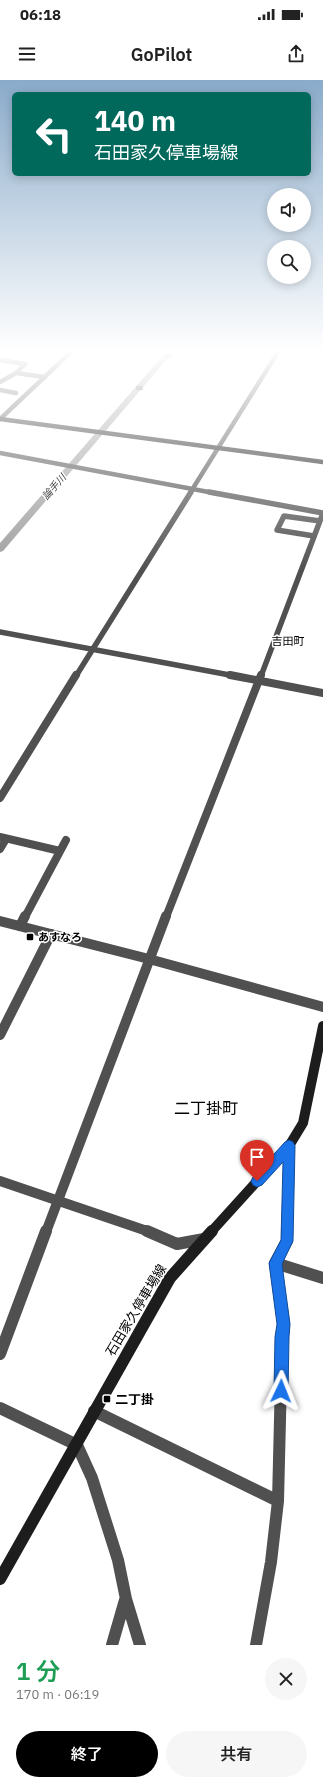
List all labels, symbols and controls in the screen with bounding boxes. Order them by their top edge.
text: 06:18 [20,5,61,24]
icon: menu [16,43,38,65]
text: GoPilot [131,43,192,66]
icon: share [285,43,307,65]
text: 140 m [94,102,176,139]
icon: left [28,108,80,160]
text: 石田家久停車場線 [94,141,238,164]
map controls [267,188,311,284]
button: sound [267,188,311,232]
button: search [267,240,311,284]
water label: 論手川 [39,471,69,503]
district label: 吉田町 [272,634,305,648]
place label: あすなろ [38,930,82,944]
marker: あすなろ [25,932,35,942]
district label: 二丁掛町 [174,1098,238,1118]
pin [240,1140,274,1181]
icon: arrive [246,1146,268,1168]
street label: 石田家久停車場線 [102,1261,170,1359]
position arrow [260,1370,302,1412]
place label: 二丁掛 [115,1391,154,1408]
marker: 二丁掛 [102,1394,112,1404]
text: 1 分 [16,1655,60,1687]
button: close [265,1658,307,1700]
text: 170 m · 06:19 [16,1686,99,1703]
button: 終了 [16,1731,158,1777]
button: 共有 [166,1731,307,1777]

